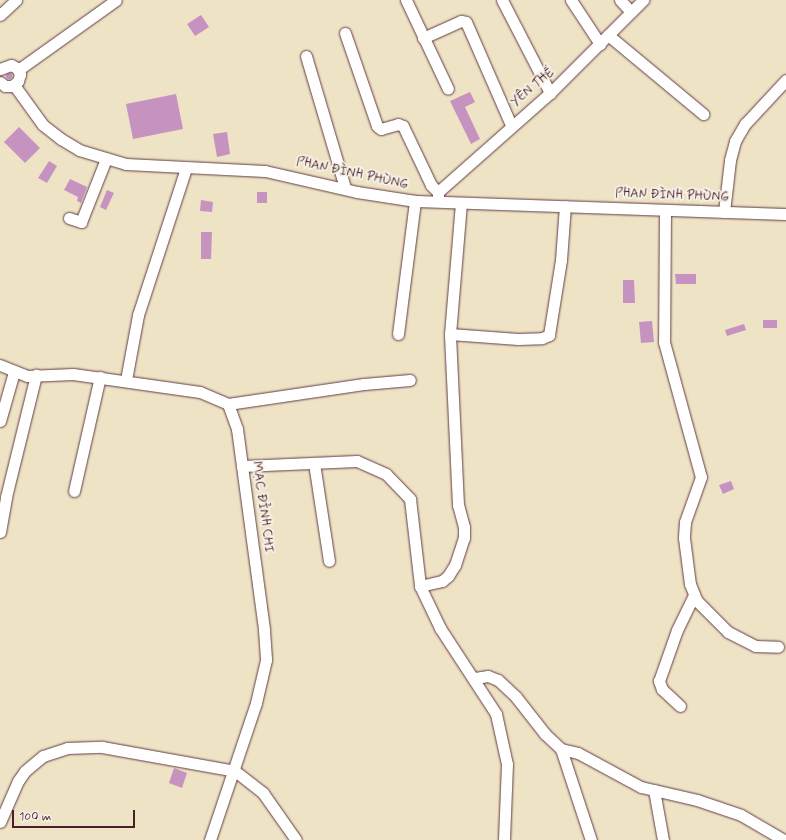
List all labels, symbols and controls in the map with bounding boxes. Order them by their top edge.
street label: YÊN THẾ [509,66,557,110]
street label: PHAN ĐÌNH PHÙNG [296,155,408,193]
street label: PHAN ĐÌNH PHÙNG [616,186,728,206]
street label: MẠC ĐỈNH CHI [248,461,276,553]
scale bar [14,802,137,828]
text: 100 m [19,809,51,825]

